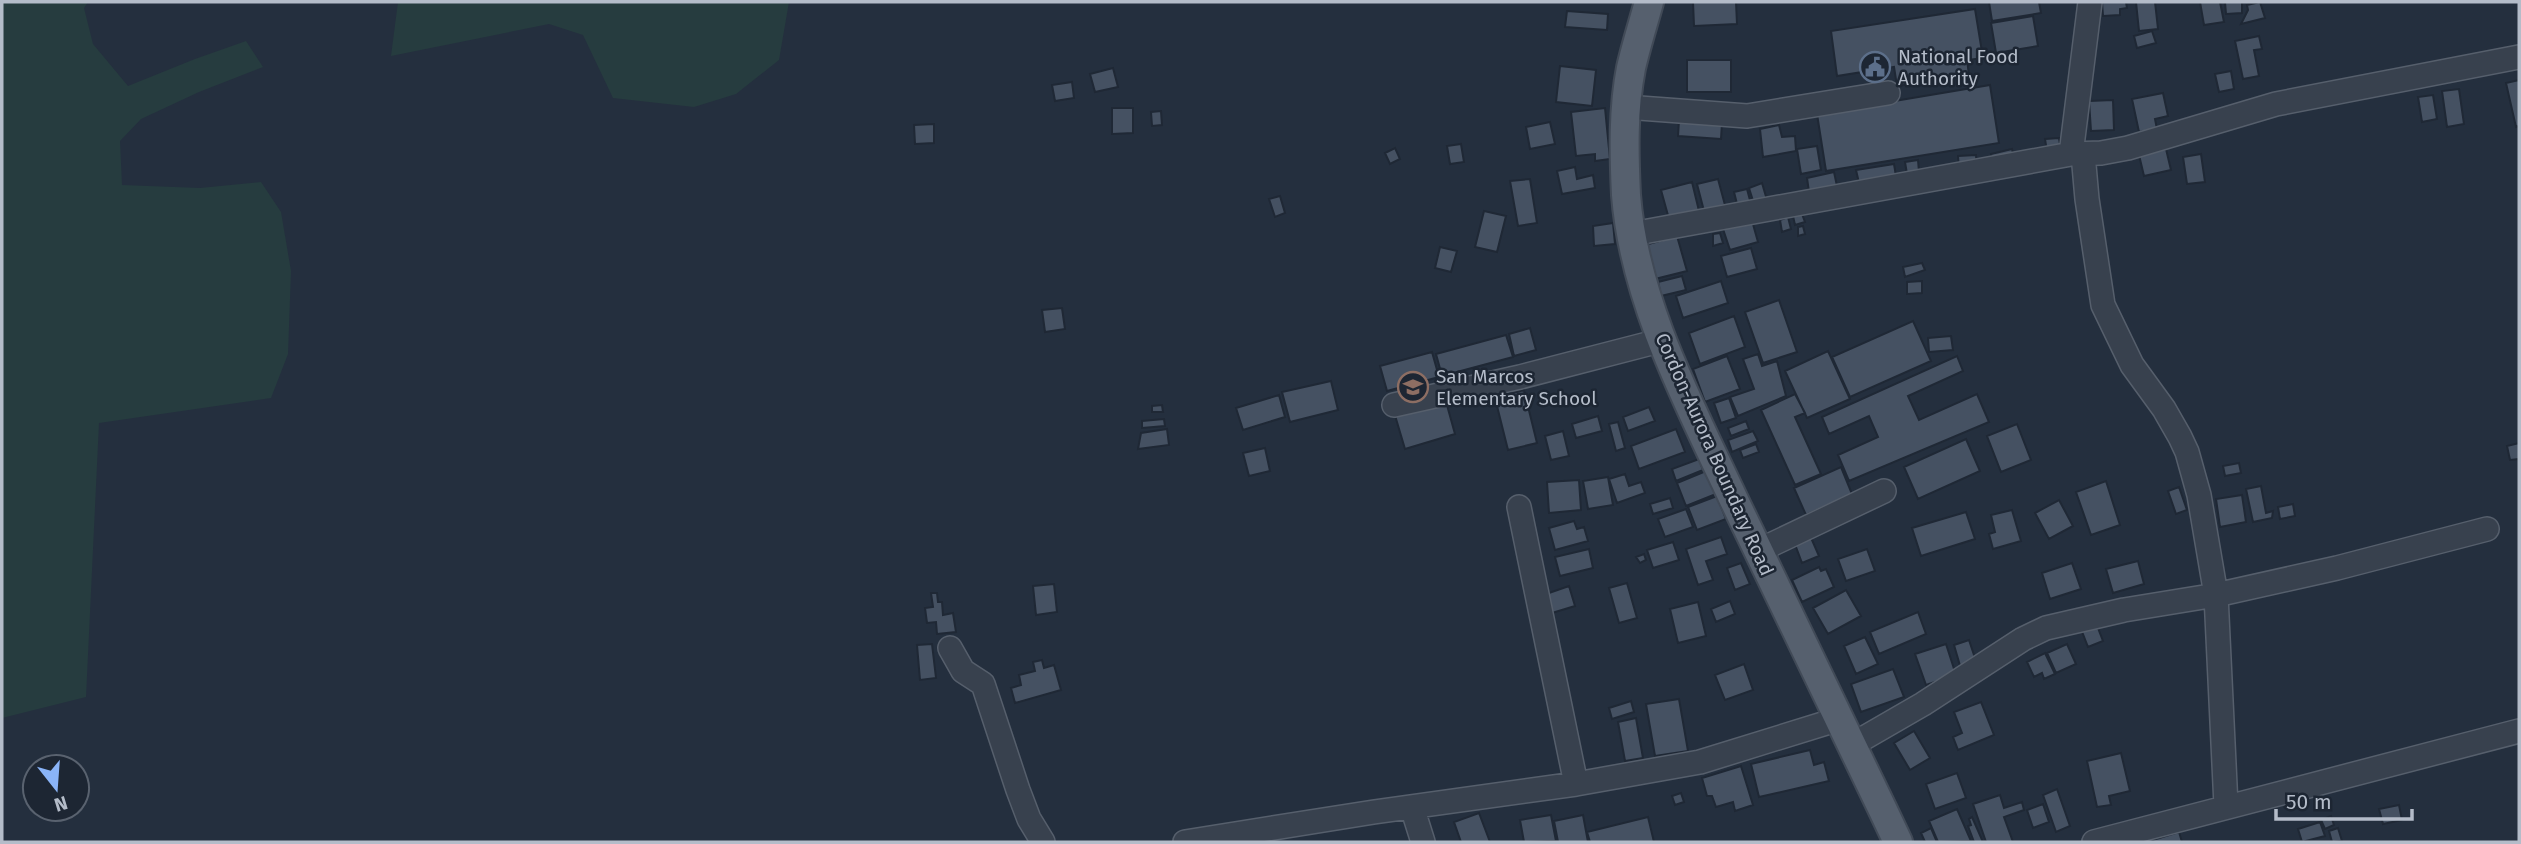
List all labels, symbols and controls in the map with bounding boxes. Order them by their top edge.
place label: National Food Authority [1898,45,2019,90]
public building icon: National Food Authority [1858,50,1892,84]
street label: Cordon-Aurora Boundary Road [1651,329,1779,579]
place label: San Marcos Elementary School [1436,365,1597,410]
school or university icon: San Marcos Elementary School [1396,370,1430,404]
north arrow [21,753,91,823]
scale bar [2276,778,2412,822]
text: 50 m [2286,789,2332,815]
text: N [51,791,70,817]

